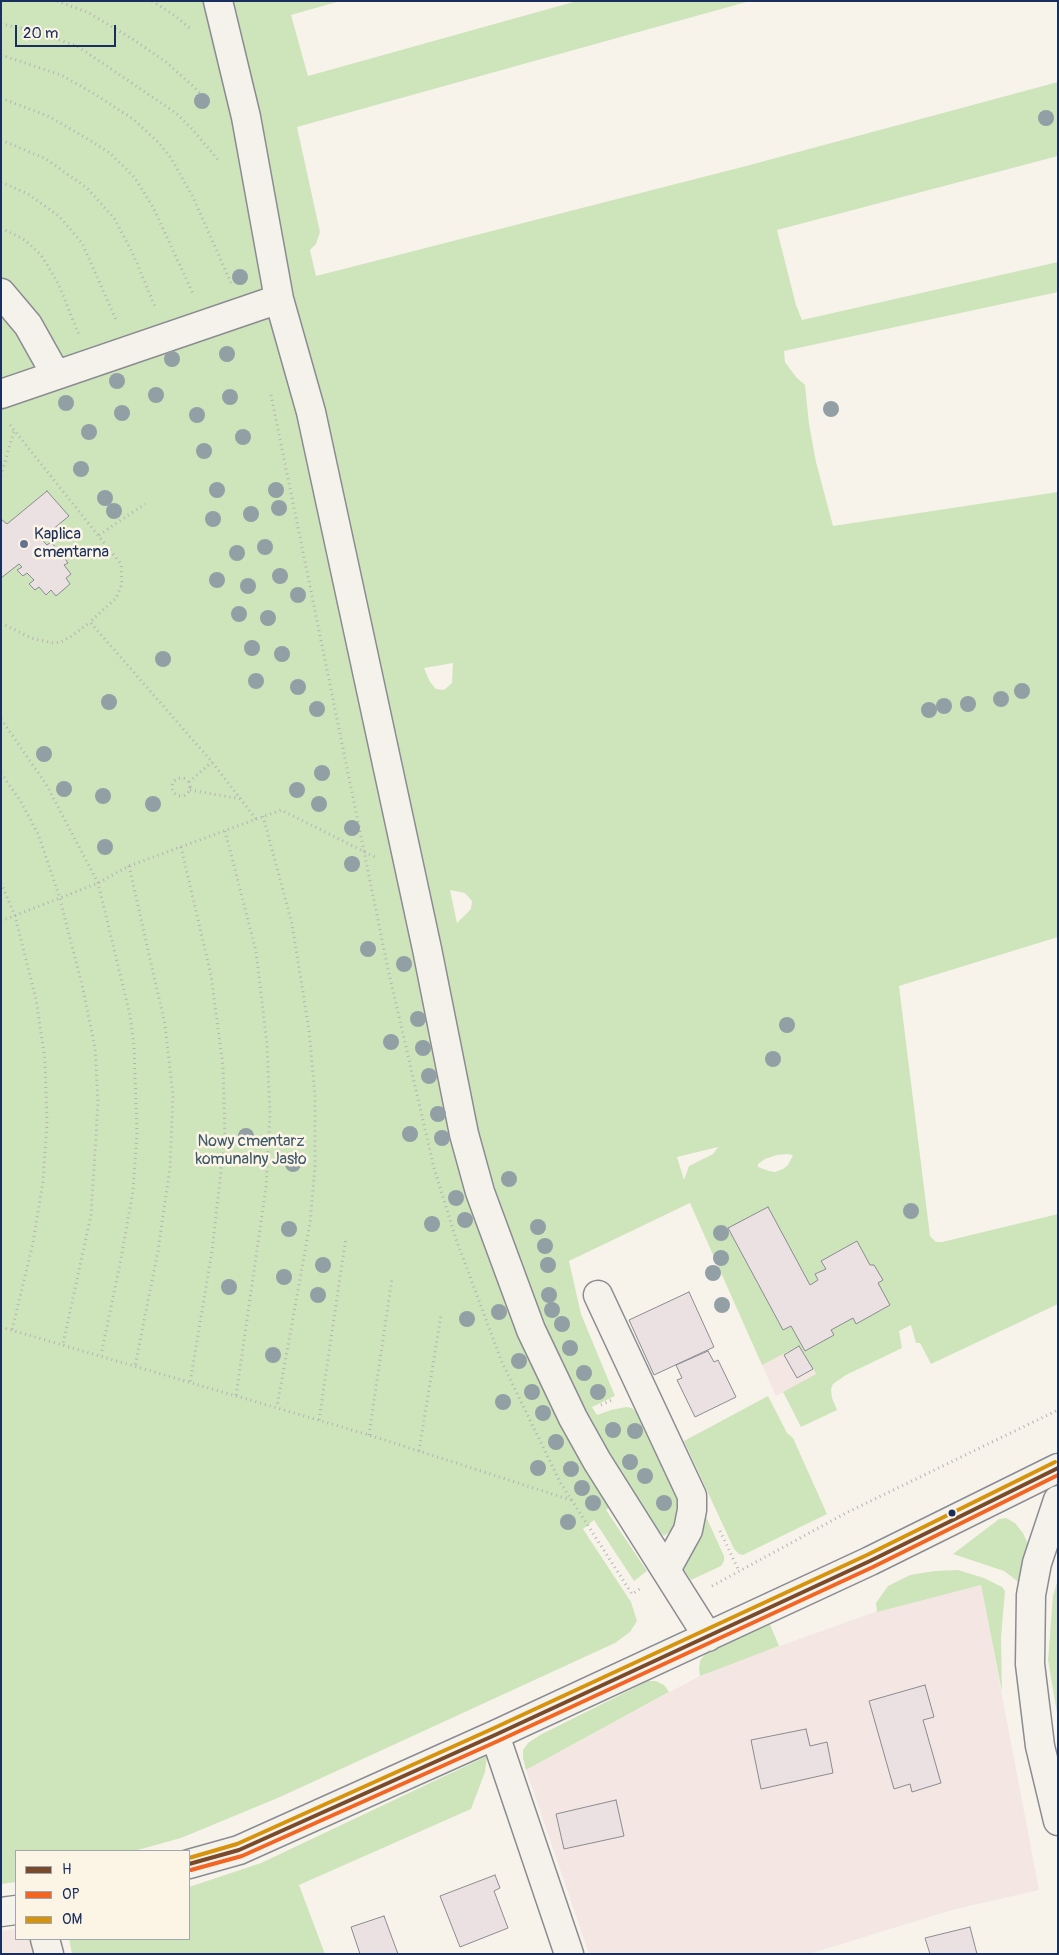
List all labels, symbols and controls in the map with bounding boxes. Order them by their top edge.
scale bar [18,15,119,47]
text: 20 m [23,24,58,43]
place label: Kaplica cmentarna [34,525,109,563]
marker: Kaplica cmentarna [18,538,30,550]
park label: Nowy cmentarz komunalny Jasło [195,1132,307,1170]
unlabelled marker [947,1508,957,1518]
legend [15,1850,190,1940]
text: H [62,1860,72,1879]
text: OP [62,1885,80,1904]
text: OM [62,1910,82,1929]

